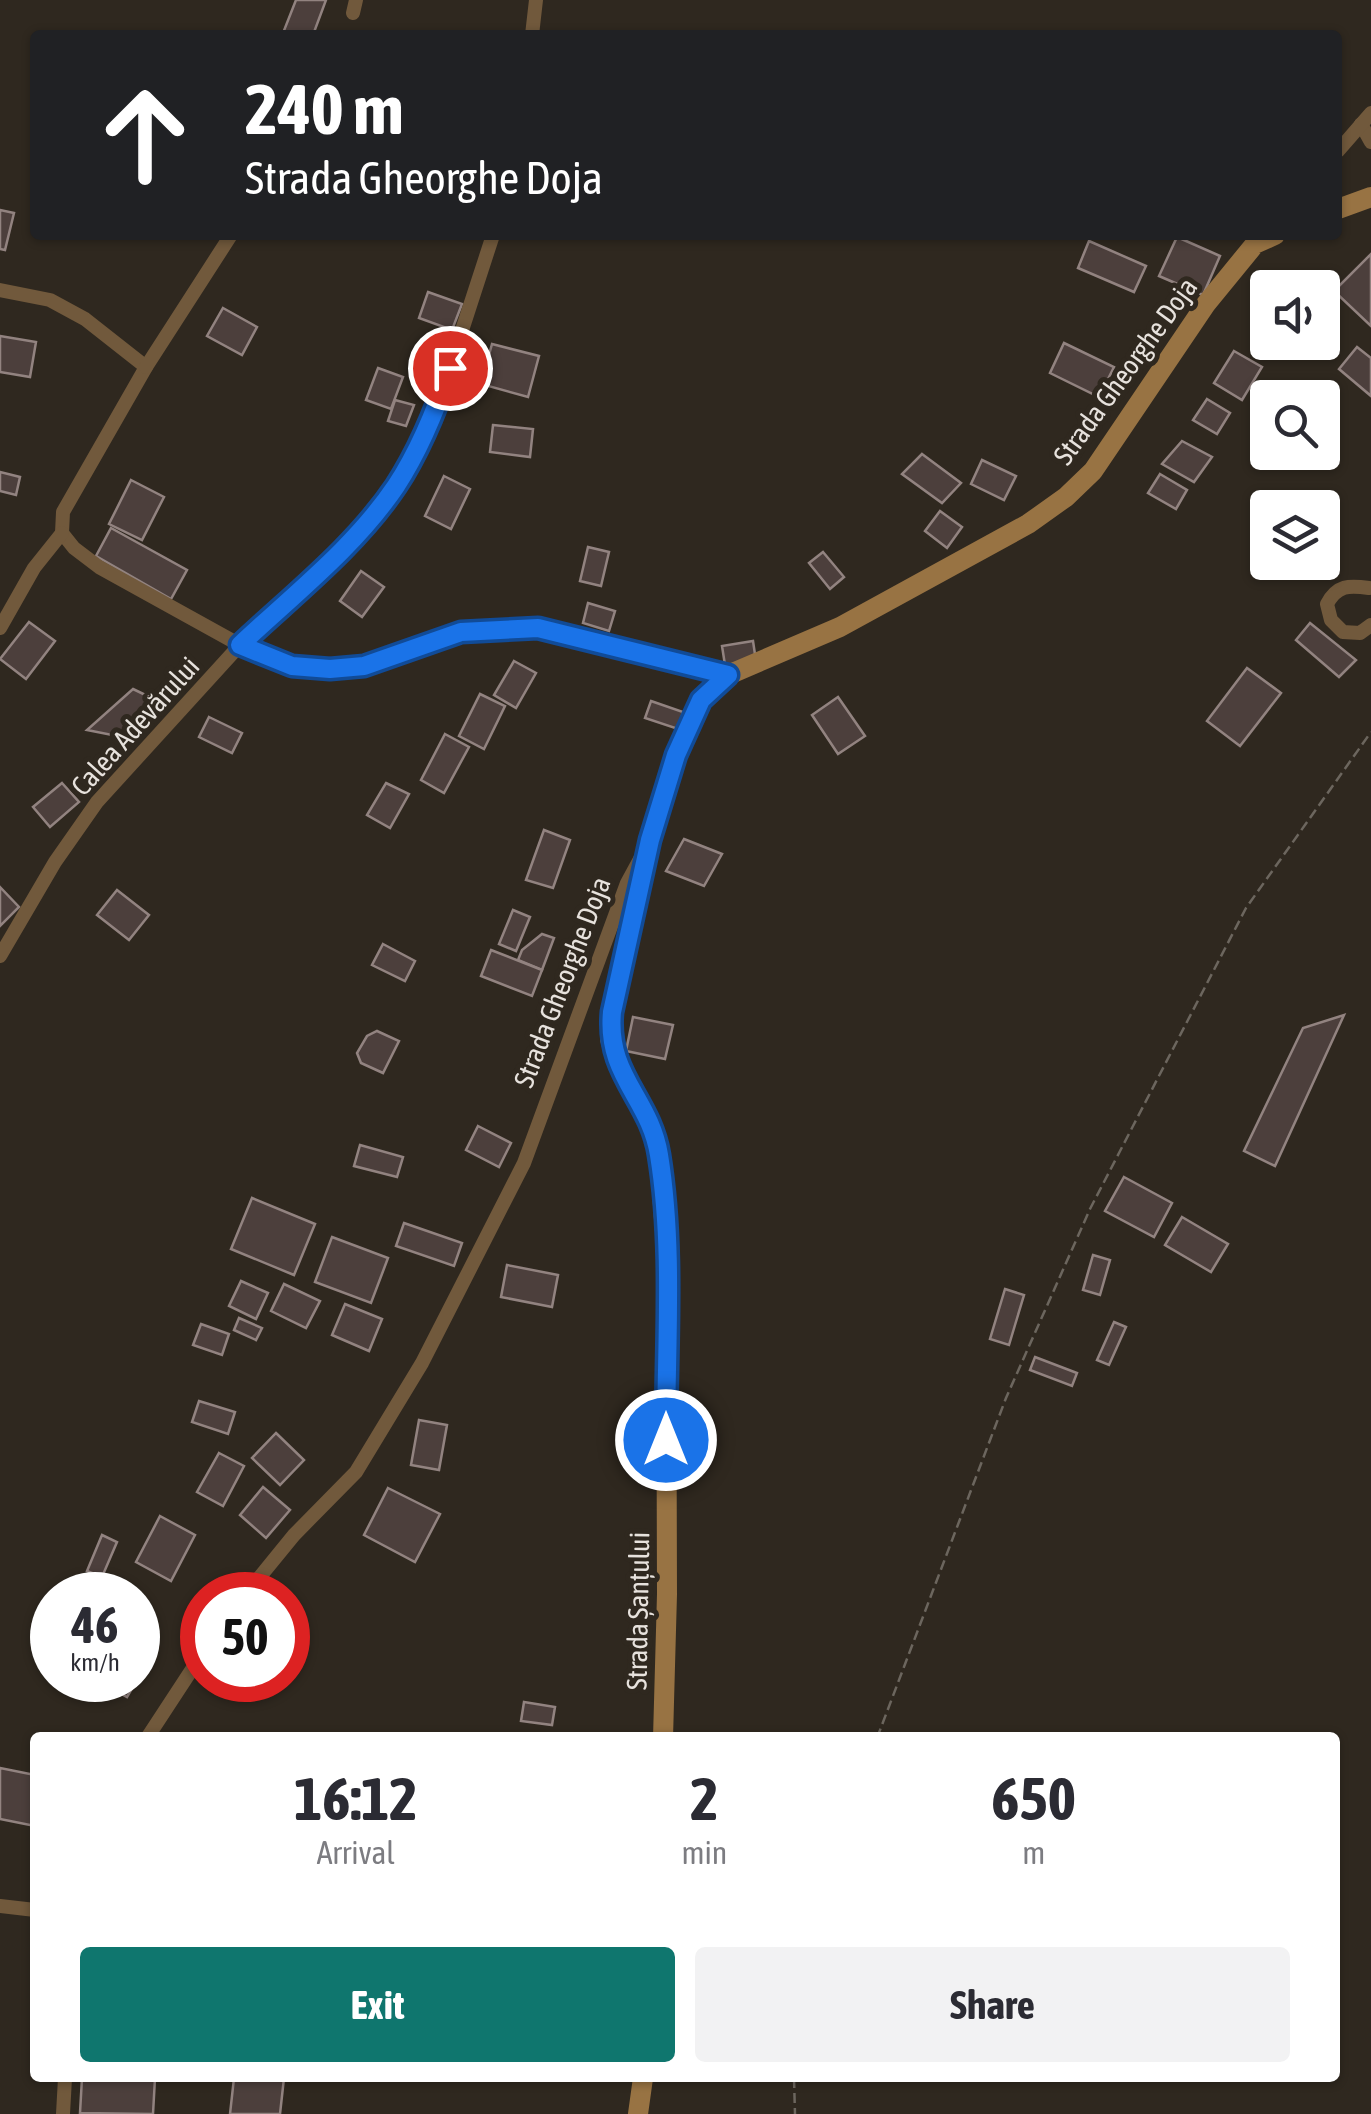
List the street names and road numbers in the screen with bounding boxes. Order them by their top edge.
street label: Strada Gheorghe Doja [1047,272,1203,470]
street label: Calea Adevărului [64,650,206,802]
street label: Strada Gheorghe Doja [507,872,617,1092]
street label: Strada Șanțului [621,1532,655,1690]

